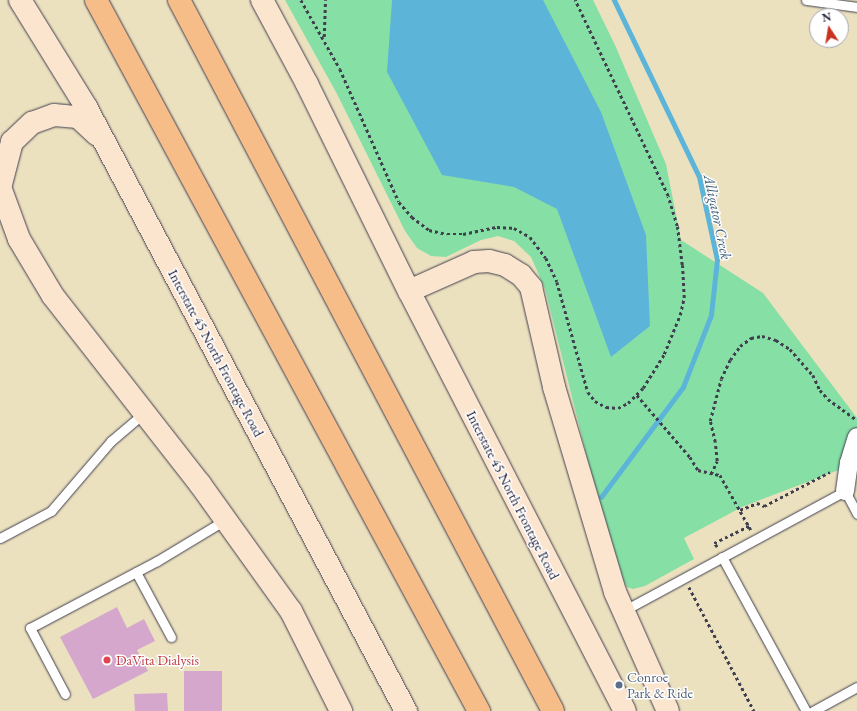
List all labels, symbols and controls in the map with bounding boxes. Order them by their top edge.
north arrow [809,8,849,48]
text: N [821,9,833,25]
water label: Alligator Creek [700,173,736,261]
street label: Interstate 45 North Frontage Road [165,267,267,439]
street label: Interstate 45 North Frontage Road [463,408,563,582]
place label: DaVita Dialysis [116,652,199,668]
marker: DaVita Dialysis [101,654,113,666]
place label: Conroe Park & Ride [627,669,693,702]
marker: Conroe Park & Ride [614,680,624,690]

